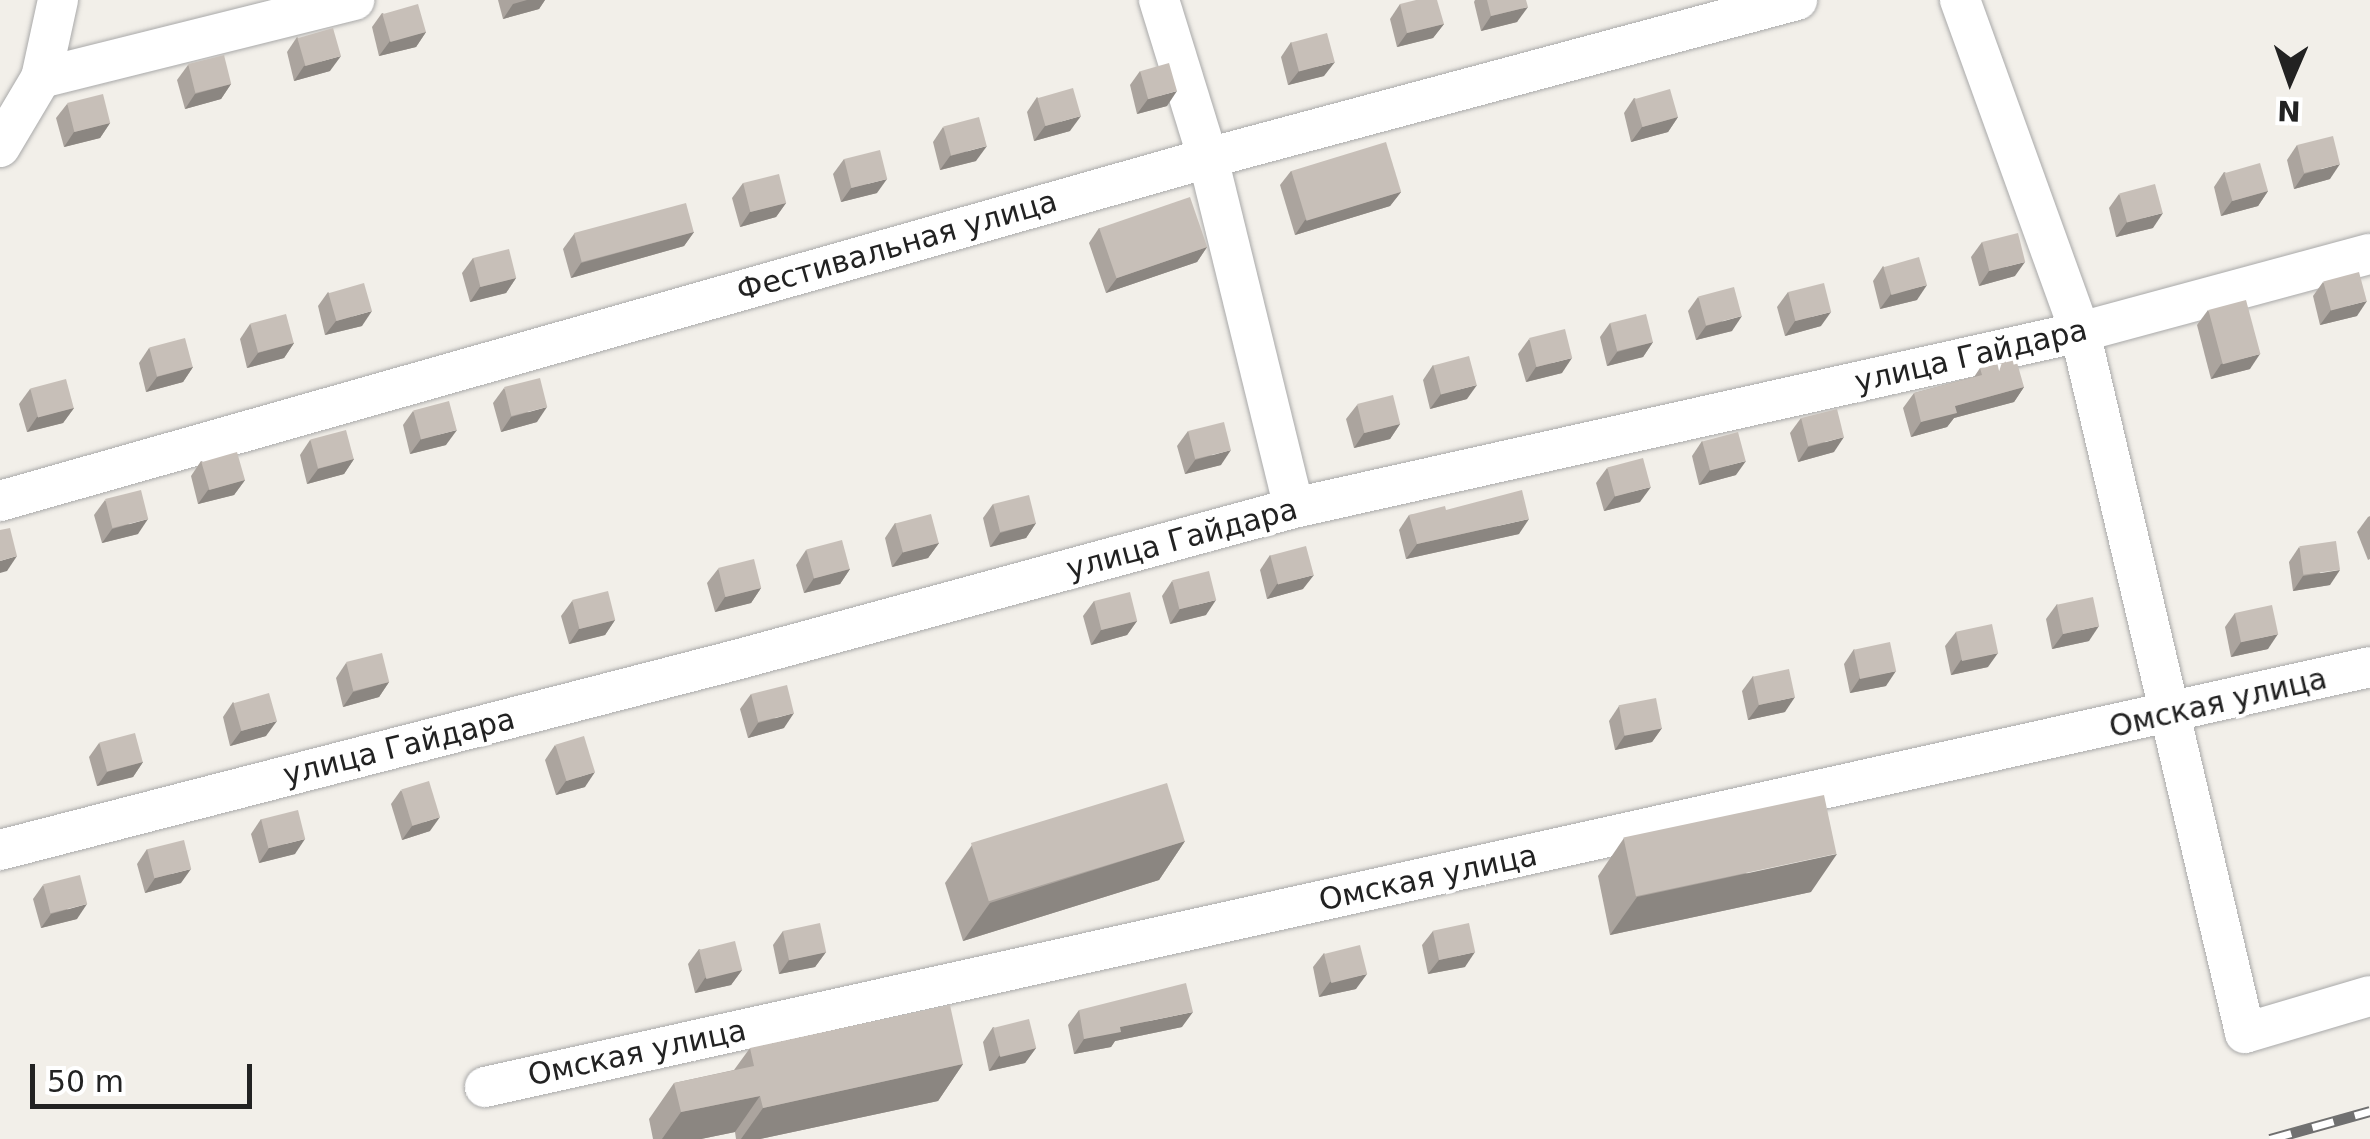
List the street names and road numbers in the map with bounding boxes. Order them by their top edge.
street label: Фестивальная улица [733,183,1061,309]
street label: улица Гайдара [1851,312,2091,400]
street label: улица Гайдара [1063,491,1301,587]
street label: Омская улица [2106,660,2330,746]
street label: улица Гайдара [279,701,519,793]
street label: Омская улица [1316,837,1540,919]
street label: Омская улица [525,1012,749,1094]

